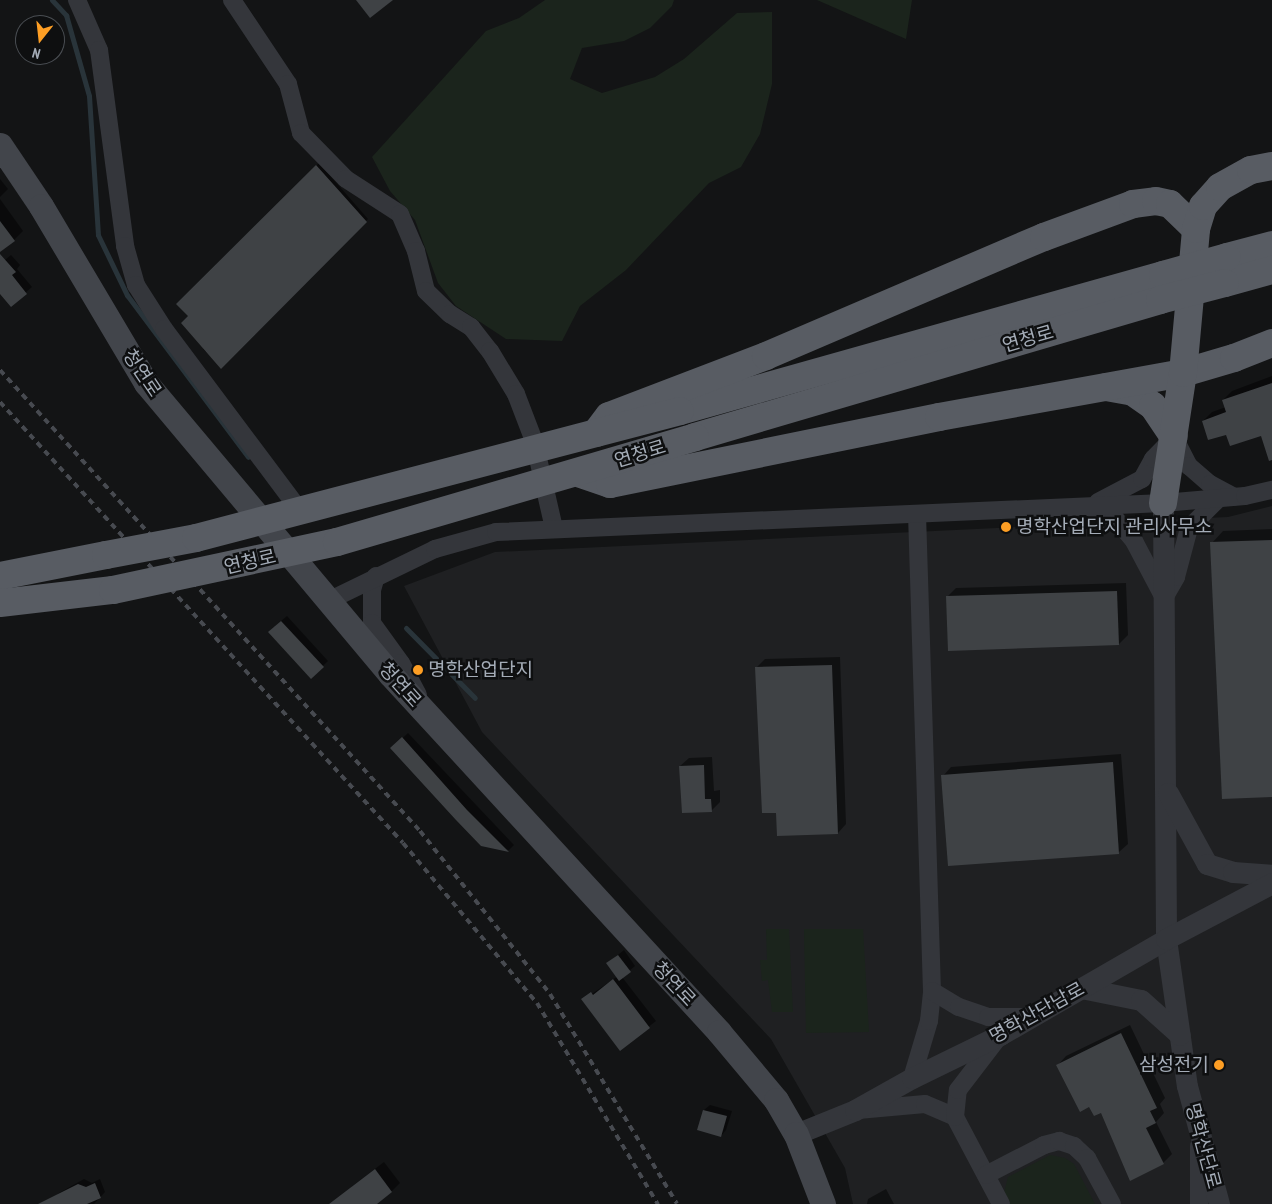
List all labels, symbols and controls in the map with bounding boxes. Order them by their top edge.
north arrow [15,15,65,65]
text: N [30,44,42,63]
street label: 연청로 [1000,321,1056,357]
street label: 청연로 [118,345,166,401]
street label: 연청로 [612,435,668,473]
place label: 명학산업단지 관리사무소 [1016,516,1212,538]
marker: 명학산업단지 관리사무소 [1000,521,1012,533]
street label: 연청로 [222,545,278,579]
street label: 청연로 [374,658,426,712]
place label: 명학산업단지 [428,659,533,681]
marker: 명학산업단지 [412,664,424,676]
street label: 청연로 [648,957,700,1011]
street label: 명학산단남로 [986,978,1088,1048]
place label: 삼성전기 [1139,1054,1209,1076]
marker: 삼성전기 [1213,1059,1225,1071]
street label: 명학산단로 [1181,1101,1225,1191]

